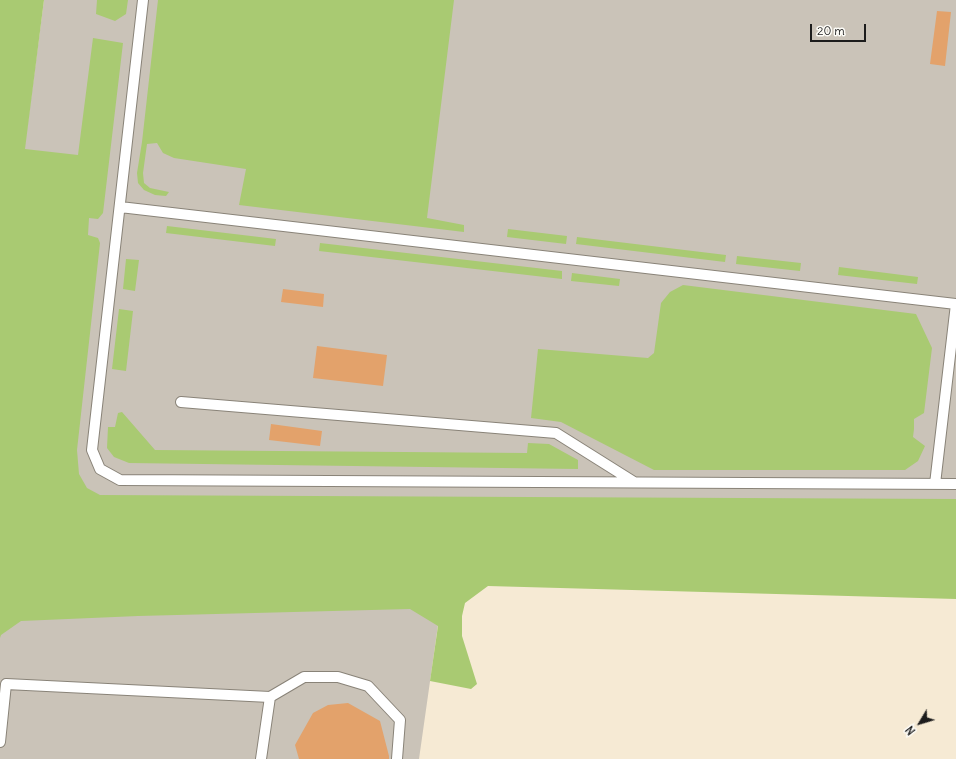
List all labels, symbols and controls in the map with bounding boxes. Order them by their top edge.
scale bar [812,16,868,42]
text: 20 m [817,23,845,38]
north arrow [900,703,940,743]
text: N [903,723,918,738]

